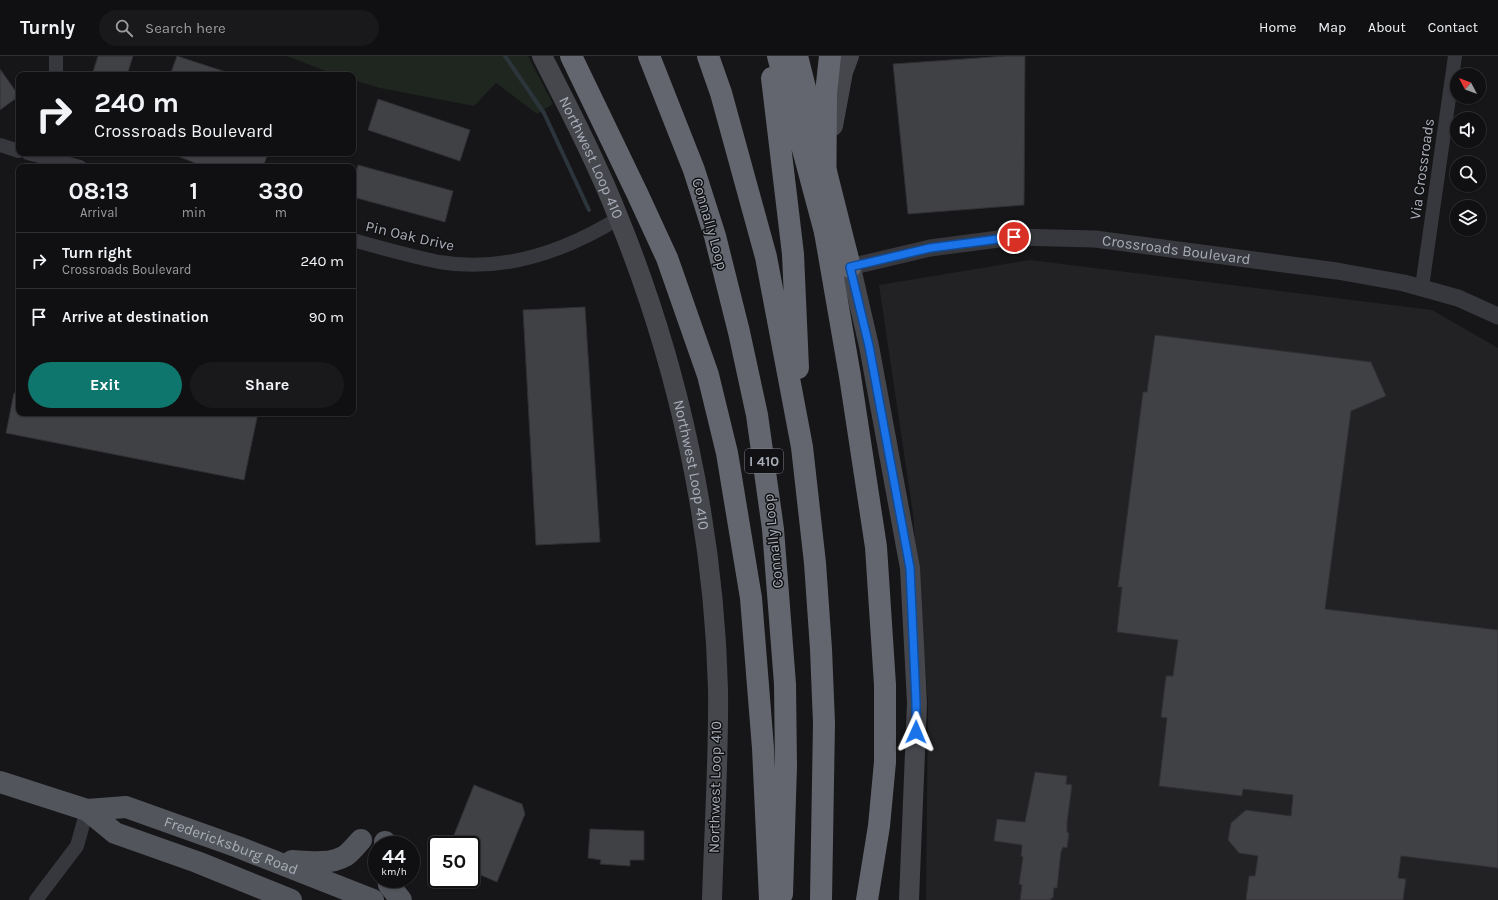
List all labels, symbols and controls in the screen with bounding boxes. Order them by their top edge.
search box [99,10,379,46]
text: Turnly [20,17,75,39]
icon: search [113,17,135,39]
text: Search here [145,19,226,37]
text: Home [1259,19,1296,36]
text: Map [1318,19,1346,36]
text: About [1368,19,1406,36]
text: Contact [1428,19,1478,36]
north arrow [1450,68,1486,104]
map controls [1450,68,1486,236]
text: 240 m [94,86,179,119]
icon: right [28,88,80,140]
street label: Northwest Loop 410 [555,94,627,221]
button: sound [1450,112,1486,148]
street label: Via Crossroads [1406,117,1438,221]
text: Crossroads Boulevard [94,120,273,142]
button: search [1450,156,1486,192]
street label: Connally Loop [688,176,732,272]
text: 08:13 [69,177,129,205]
text: 1 [190,177,198,205]
text: 330 [258,177,303,205]
button: layers [1450,200,1486,236]
text: Arrival [80,205,118,220]
text: min [182,205,206,220]
text: m [275,205,287,220]
street label: Pin Oak Drive [364,217,456,255]
pin [997,220,1031,254]
icon: arrive [1003,226,1025,248]
street label: Crossroads Boulevard [1101,231,1252,268]
text: Turn right [62,244,132,262]
icon: right [28,250,50,272]
text: 240 m [300,252,344,270]
text: Crossroads Boulevard [62,262,191,277]
icon: arrive [28,306,50,328]
text: Arrive at destination [62,308,209,326]
text: 90 m [309,308,344,326]
button: Exit [28,362,182,408]
button: Share [190,362,344,408]
street label: Northwest Loop 410 [669,398,713,531]
road number: I 410 [745,449,783,473]
street label: Connally Loop [759,493,787,589]
position arrow [895,711,937,753]
street label: Northwest Loop 410 [705,721,725,853]
street label: Fredericksburg Road [162,812,301,879]
speed limit sign: 50 [428,836,480,888]
text: 44 [382,845,406,868]
text: km/h [381,866,407,878]

